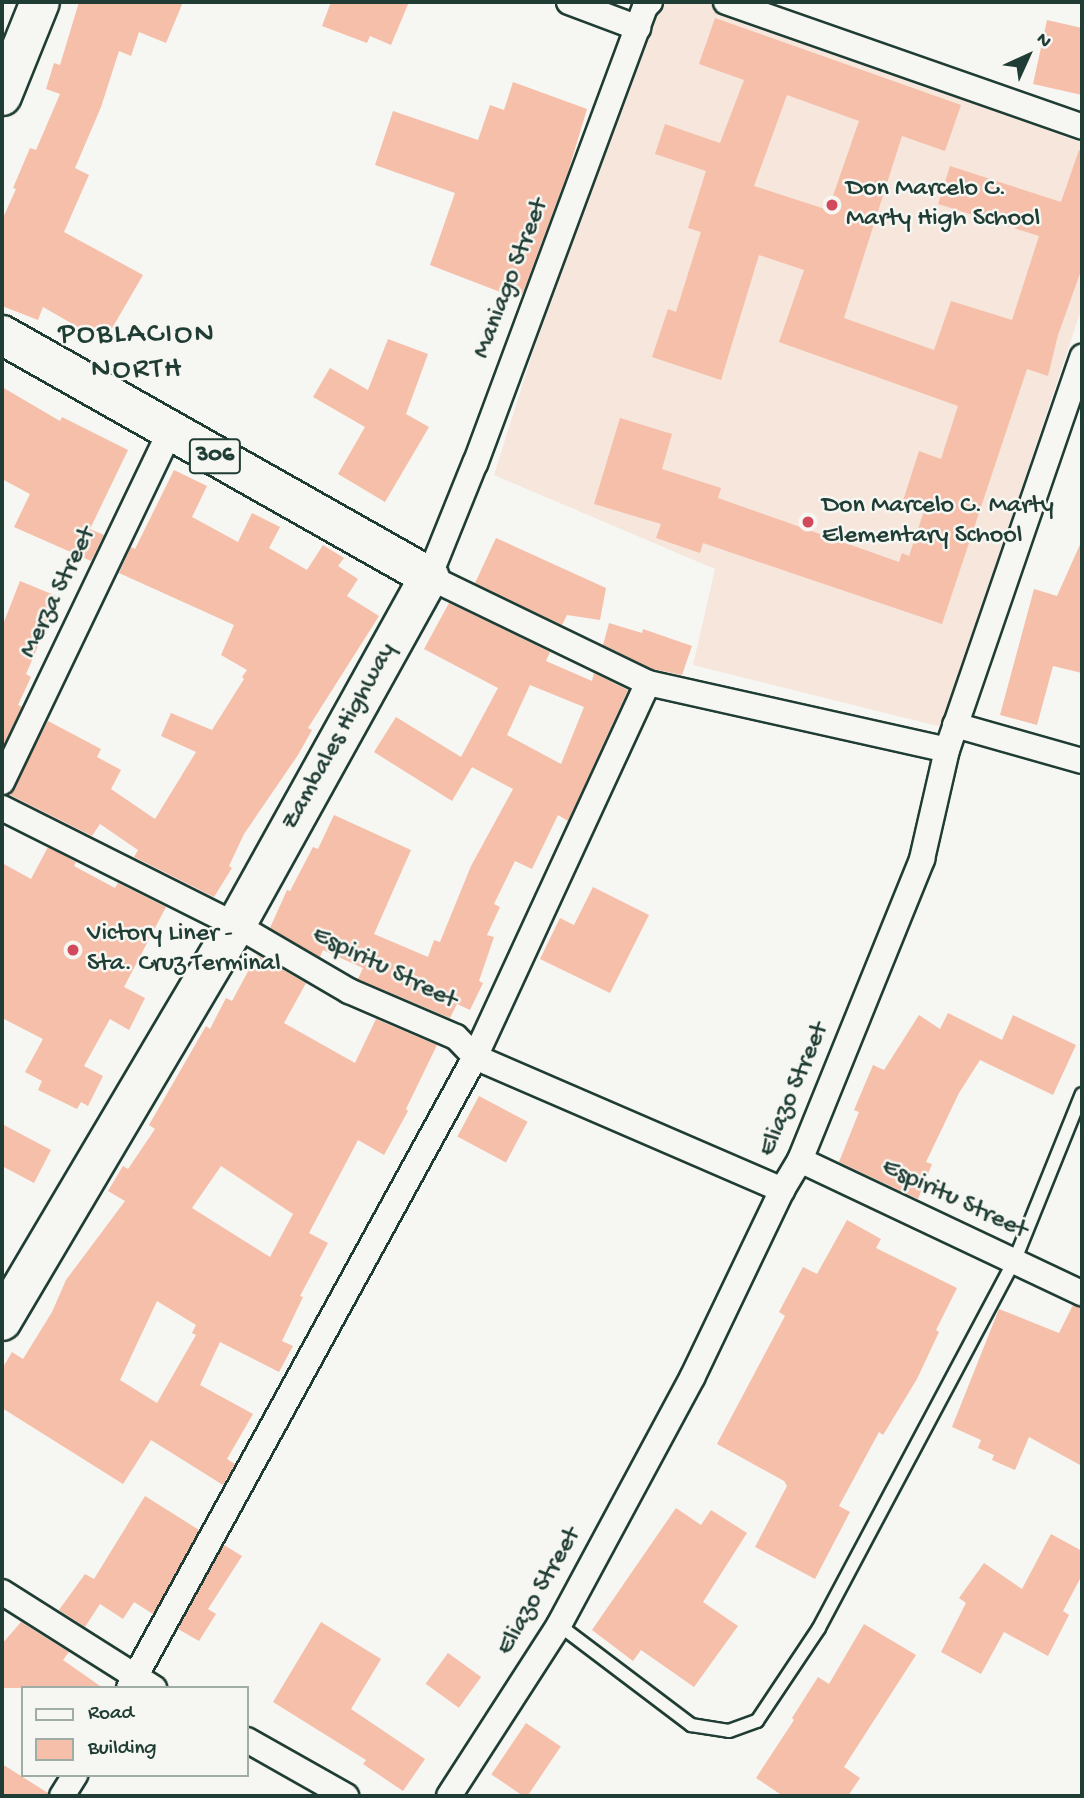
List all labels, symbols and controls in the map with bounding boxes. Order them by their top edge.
north arrow [993,21,1063,91]
text: N [1031,28,1056,53]
place label: Don Marcelo C. Marty High School [846,174,1040,235]
street label: Maniago Street [467,195,557,363]
marker: Don Marcelo C. Marty High School [824,197,840,213]
district label: POBLACION NORTH [59,318,215,388]
road number: 306 [189,435,241,476]
place label: Don Marcelo C. Marty Elementary School [822,491,1054,552]
marker: Don Marcelo C. Marty Elementary School [800,514,816,530]
street label: Merza Street [14,522,104,664]
street label: Zambales Highway [276,638,404,836]
place label: Victory Liner - Sta. Cruz Terminal [87,919,281,981]
street label: Espiritu Street [306,920,462,1018]
marker: Victory Liner - Sta. Cruz Terminal [65,942,81,958]
street label: Eliazo Street [753,1018,837,1162]
street label: Espiritu Street [876,1153,1032,1247]
street label: Eliazo Street [491,1523,589,1661]
legend [21,1686,248,1777]
text: Road [88,1702,134,1727]
text: Building [88,1737,157,1762]

